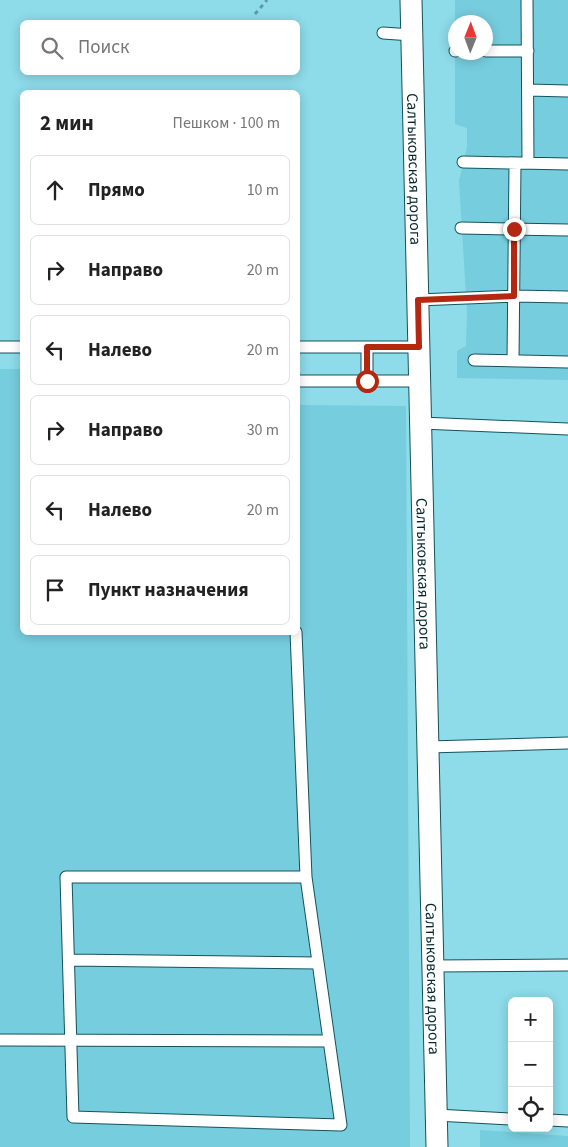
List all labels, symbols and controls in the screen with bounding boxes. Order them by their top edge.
north arrow [448,15,493,60]
search box [20,20,300,75]
icon: search [38,34,66,62]
text: Поиск [78,34,129,61]
street label: Салтыковская дорога [401,93,427,245]
text: 2 мин [40,108,94,138]
text: Пешком · 100 m [173,112,280,134]
icon: ahead [41,176,69,204]
text: Прямо [88,177,145,204]
text: 10 m [247,179,279,201]
route end [503,218,526,241]
icon: right [41,256,69,284]
text: Направо [88,257,163,284]
text: 20 m [247,259,279,281]
icon: left [41,336,69,364]
text: Налево [88,337,152,364]
text: 20 m [247,339,279,361]
route start [356,370,379,393]
icon: right [41,416,69,444]
text: Направо [88,417,163,444]
text: 30 m [247,419,279,441]
icon: left [41,496,69,524]
text: Налево [88,497,152,524]
street label: Салтыковская дорога [410,498,436,650]
text: 20 m [247,499,279,521]
icon: arrive [41,576,69,604]
text: Пункт назначения [88,577,249,604]
street label: Салтыковская дорога [419,903,445,1055]
map controls [508,997,553,1132]
button: + [508,997,553,1042]
button: − [508,1042,553,1087]
button: locate [508,1087,553,1132]

